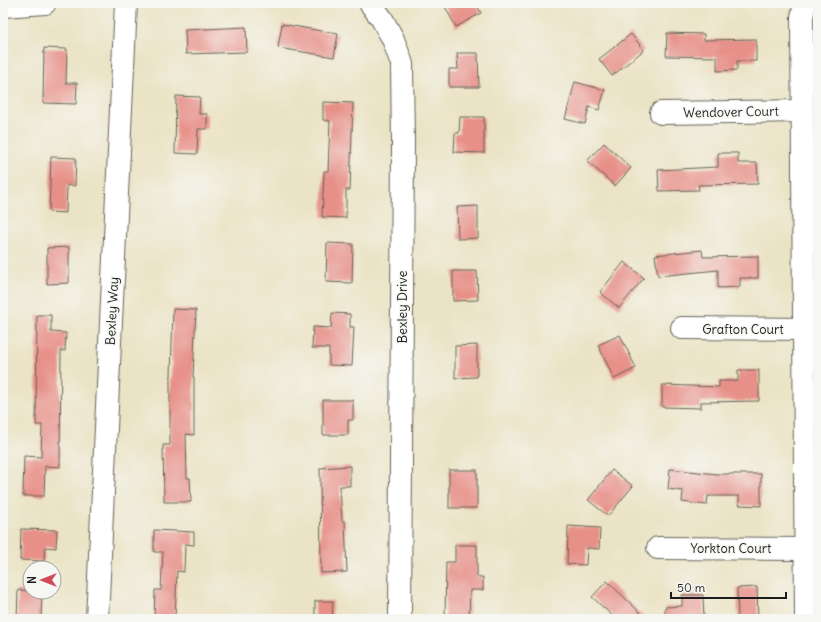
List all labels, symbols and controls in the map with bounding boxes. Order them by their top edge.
street label: Wendover Court [683,103,780,121]
street label: Bexley Drive [394,270,411,344]
street label: Bexley Way [102,276,122,346]
street label: Grafton Court [702,321,784,338]
street label: Yorkton Court [691,540,772,557]
north arrow [22,560,62,600]
scale bar [671,574,786,600]
text: N [25,576,39,584]
text: 50 m [677,580,706,595]

